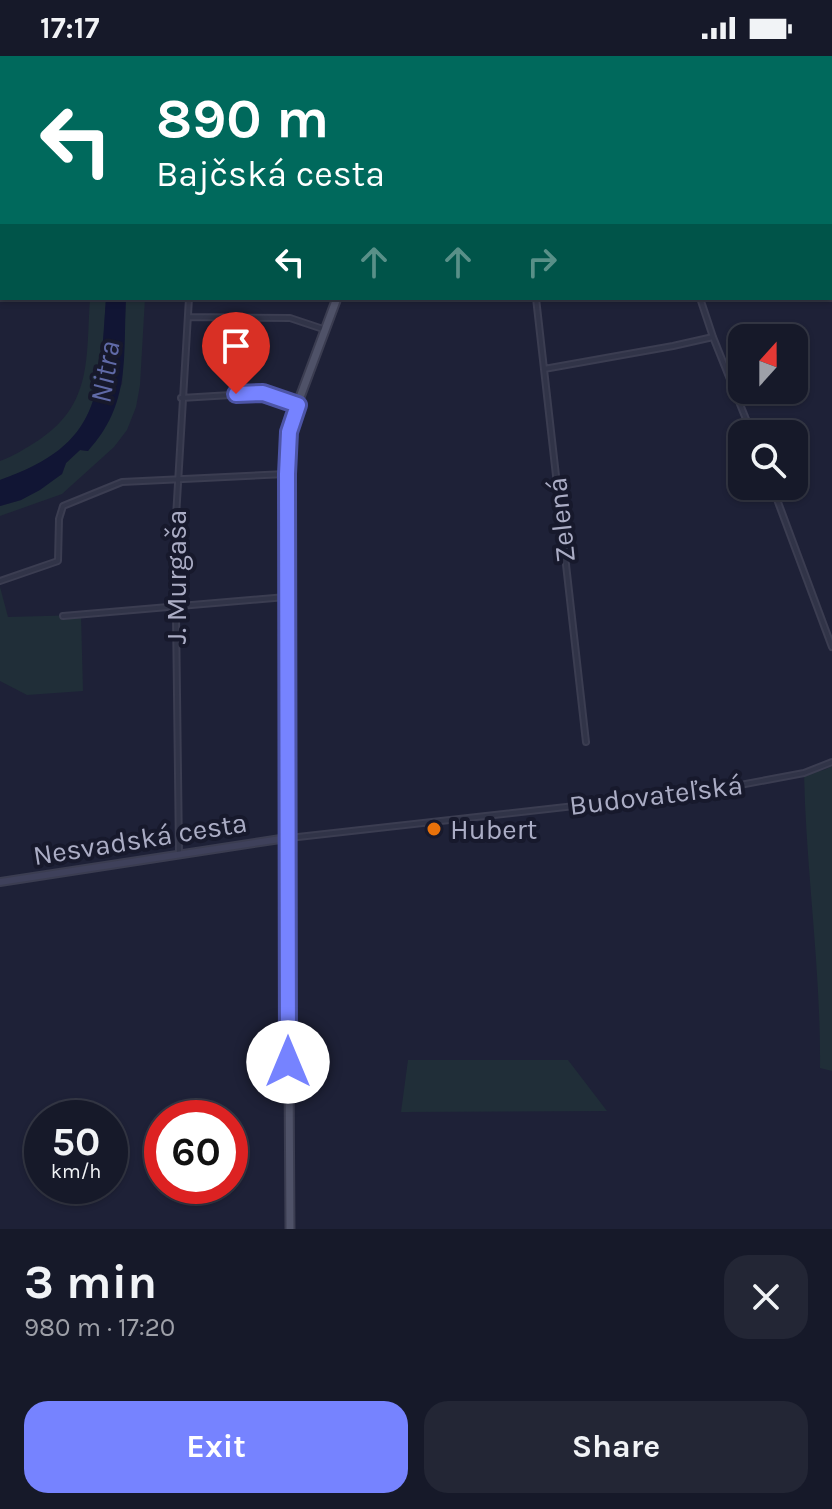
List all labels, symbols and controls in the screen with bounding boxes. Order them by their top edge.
text: 17:17 [40,10,99,46]
text: 890 m [156,86,329,151]
icon: left [24,88,128,192]
text: Bajčská cesta [156,153,385,195]
icon: left [268,240,312,284]
icon: ahead [352,240,396,284]
icon: ahead [436,240,480,284]
icon: right [520,240,564,284]
pin [202,312,270,394]
icon: arrive [214,324,258,368]
north arrow [728,324,808,404]
map controls [728,324,808,500]
water label: Nitra [82,339,128,405]
button: search [728,420,808,500]
street label: Zelená [540,476,582,564]
street label: J. Murgaša [160,510,193,644]
street label: Budovateľská [567,768,745,822]
street label: Nesvadská cesta [31,806,249,872]
place label: Hubert [450,813,537,846]
marker: Hubert [425,820,443,838]
position arrow [246,1020,330,1104]
speed limit sign: 60 [144,1100,248,1204]
text: 50 [52,1118,100,1165]
text: km/h [51,1160,101,1183]
text: 3 min [24,1254,157,1310]
button: close [724,1255,808,1339]
text: 980 m · 17:20 [24,1312,175,1343]
button: Exit [24,1401,408,1493]
button: Share [424,1401,808,1493]

